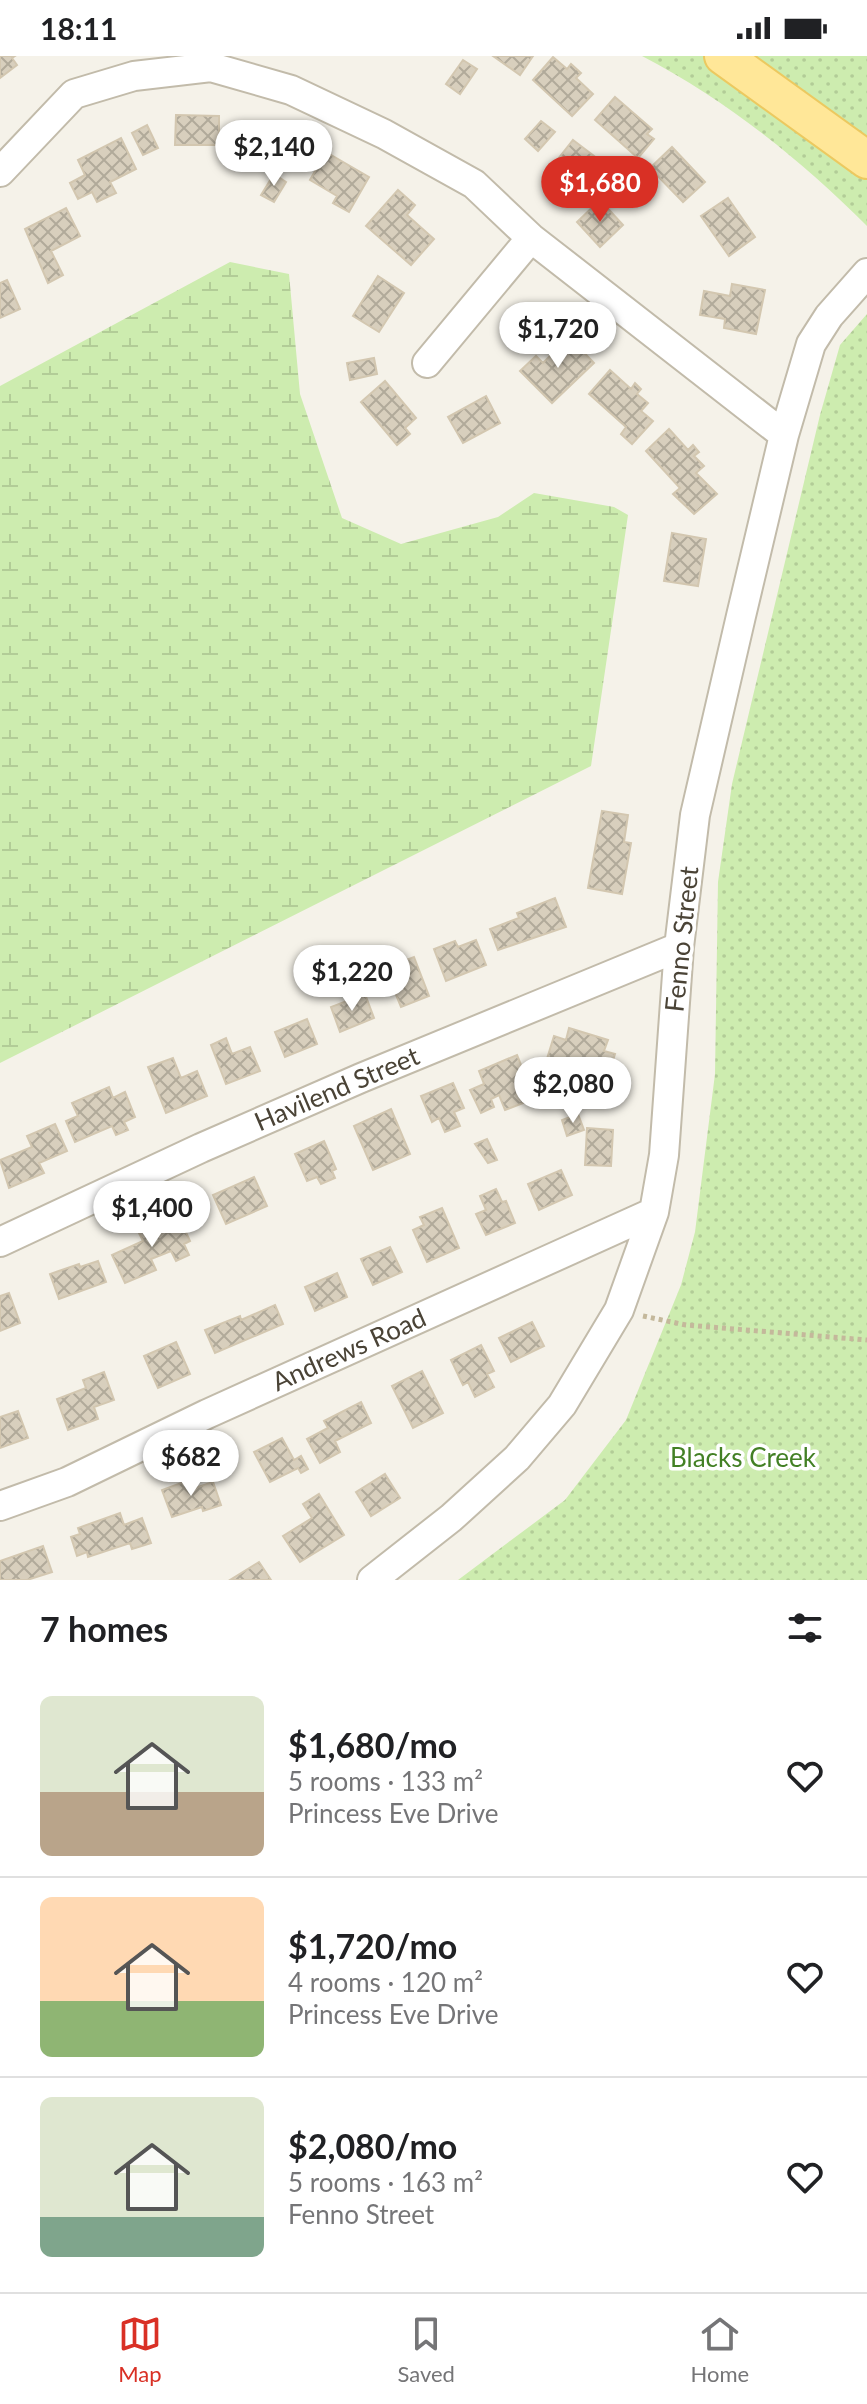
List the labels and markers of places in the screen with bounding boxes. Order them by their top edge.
pin: $2,140 [209,120,339,188]
pin: $1,680 [535,156,665,224]
pin: $1,720 [493,302,623,370]
pin: $1,220 [287,945,417,1013]
pin: $2,080 [508,1057,638,1125]
pin: $1,400 [87,1181,217,1249]
pin: $682 [144,1430,238,1498]

